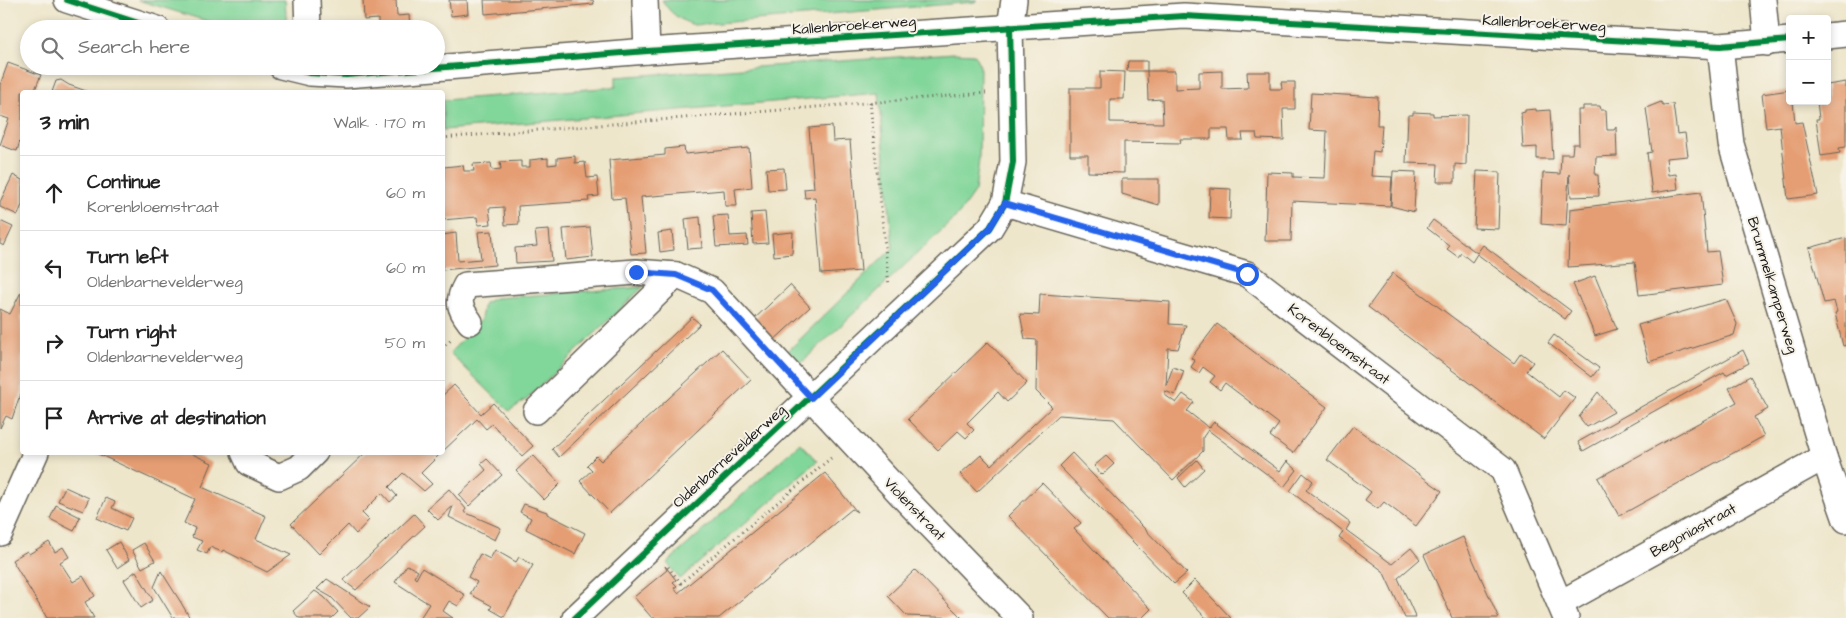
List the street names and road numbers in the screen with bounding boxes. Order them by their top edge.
street label: Kallenbroekerweg [1482,10,1607,38]
street label: Kallenbroekerweg [792,11,917,41]
street label: Brummelkamperweg [1741,214,1803,356]
street label: Korenbloemstraat [1283,299,1394,390]
street label: Oldenbarnevelderweg [668,400,791,514]
street label: Violenstraat [879,473,950,546]
street label: Begoniastraat [1646,498,1741,564]

